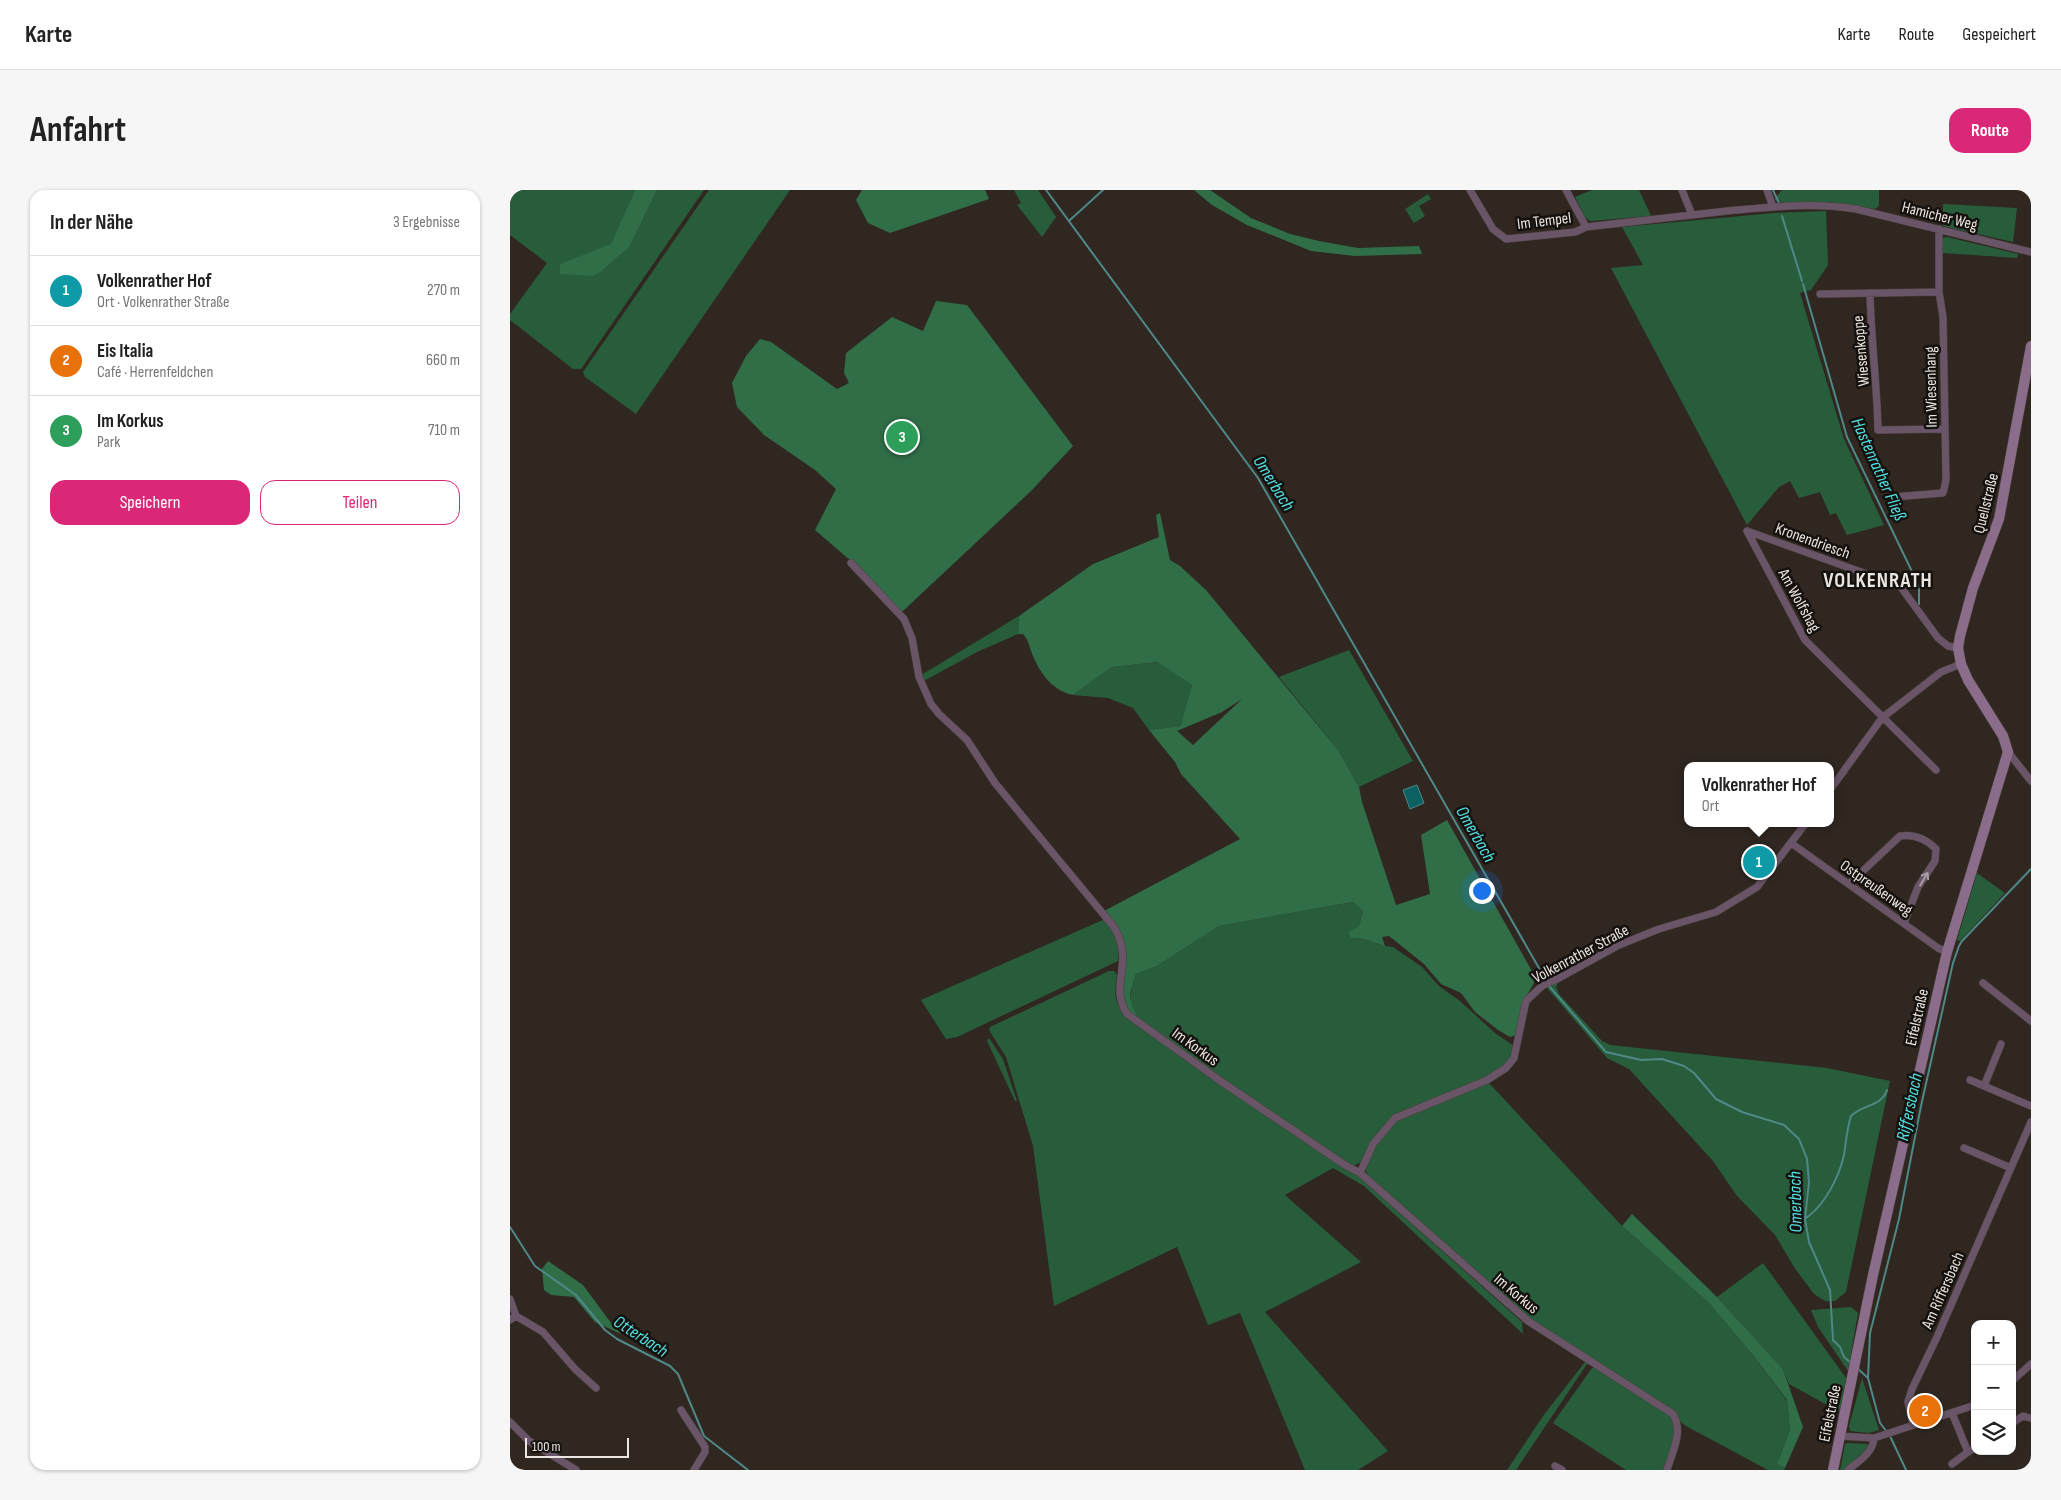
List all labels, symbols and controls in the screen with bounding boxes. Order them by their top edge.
text: Karte [25,20,72,49]
text: Karte [1838,24,1871,45]
text: Route [1899,24,1934,45]
text: Gespeichert [1962,24,2036,45]
button: Route [1949,108,2031,153]
text: Anfahrt [30,109,126,152]
street label: Hamicher Weg [1900,198,1979,235]
street label: Im Tempel [1516,209,1572,234]
text: In der Nähe [50,210,133,235]
text: 3 Ergebnisse [393,213,460,232]
text: Volkenrather Hof [97,270,211,293]
text: 1 [63,281,69,300]
text: 270 m [427,281,460,300]
text: Ort · Volkenrather Straße [97,293,229,312]
street label: Wiesenkoppe [1849,315,1874,387]
text: Eis Italia [97,340,153,363]
street label: Im Wiesenhang [1921,346,1942,428]
text: 2 [62,351,70,370]
text: 660 m [426,351,460,370]
text: Café · Herrenfeldchen [97,363,213,382]
text: Im Korkus [97,410,164,433]
water label: Hastenrather Fließ [1847,415,1911,524]
pin: 3 [886,418,918,456]
text: 3 [62,421,70,440]
text: 710 m [428,421,460,440]
text: Park [97,433,120,452]
water label: Omerbach [1248,452,1299,515]
street label: Quellstraße [1970,471,2003,535]
button: Speichern [50,480,250,525]
button: Teilen [260,480,460,525]
street label: Kronendriesch [1773,519,1852,564]
street label: Am Wolfshag [1773,565,1824,636]
district label: VOLKENRATH [1823,568,1933,593]
popup [1684,762,1834,827]
text: Volkenrather Hof [1702,774,1816,797]
text: Ort [1702,797,1719,816]
water label: Omerbach [1451,802,1500,866]
pin: 1 [1743,843,1775,881]
street label: Ostpreußenweg [1836,856,1916,920]
one-way arrow [1919,872,1929,886]
your location [1469,878,1495,904]
street label: Volkenrather Straße [1529,921,1632,988]
street label: Eifelstraße [1902,987,1933,1048]
street label: Im Korkus [1168,1024,1222,1071]
water label: Riffersbach [1892,1071,1927,1143]
water label: Omerbach [1784,1171,1807,1233]
street label: Am Riffersbach [1918,1249,1969,1333]
street label: Im Korkus [1490,1270,1543,1319]
water label: Otterbach [610,1311,672,1362]
map controls [1971,1320,2016,1455]
button: + [1971,1320,2016,1365]
button: − [1971,1365,2016,1410]
street label: Eifelstraße [1815,1383,1846,1443]
pin: 2 [1909,1392,1941,1430]
button: layers [1971,1410,2016,1455]
scale bar [525,1435,629,1458]
text: 100 m [532,1438,561,1455]

